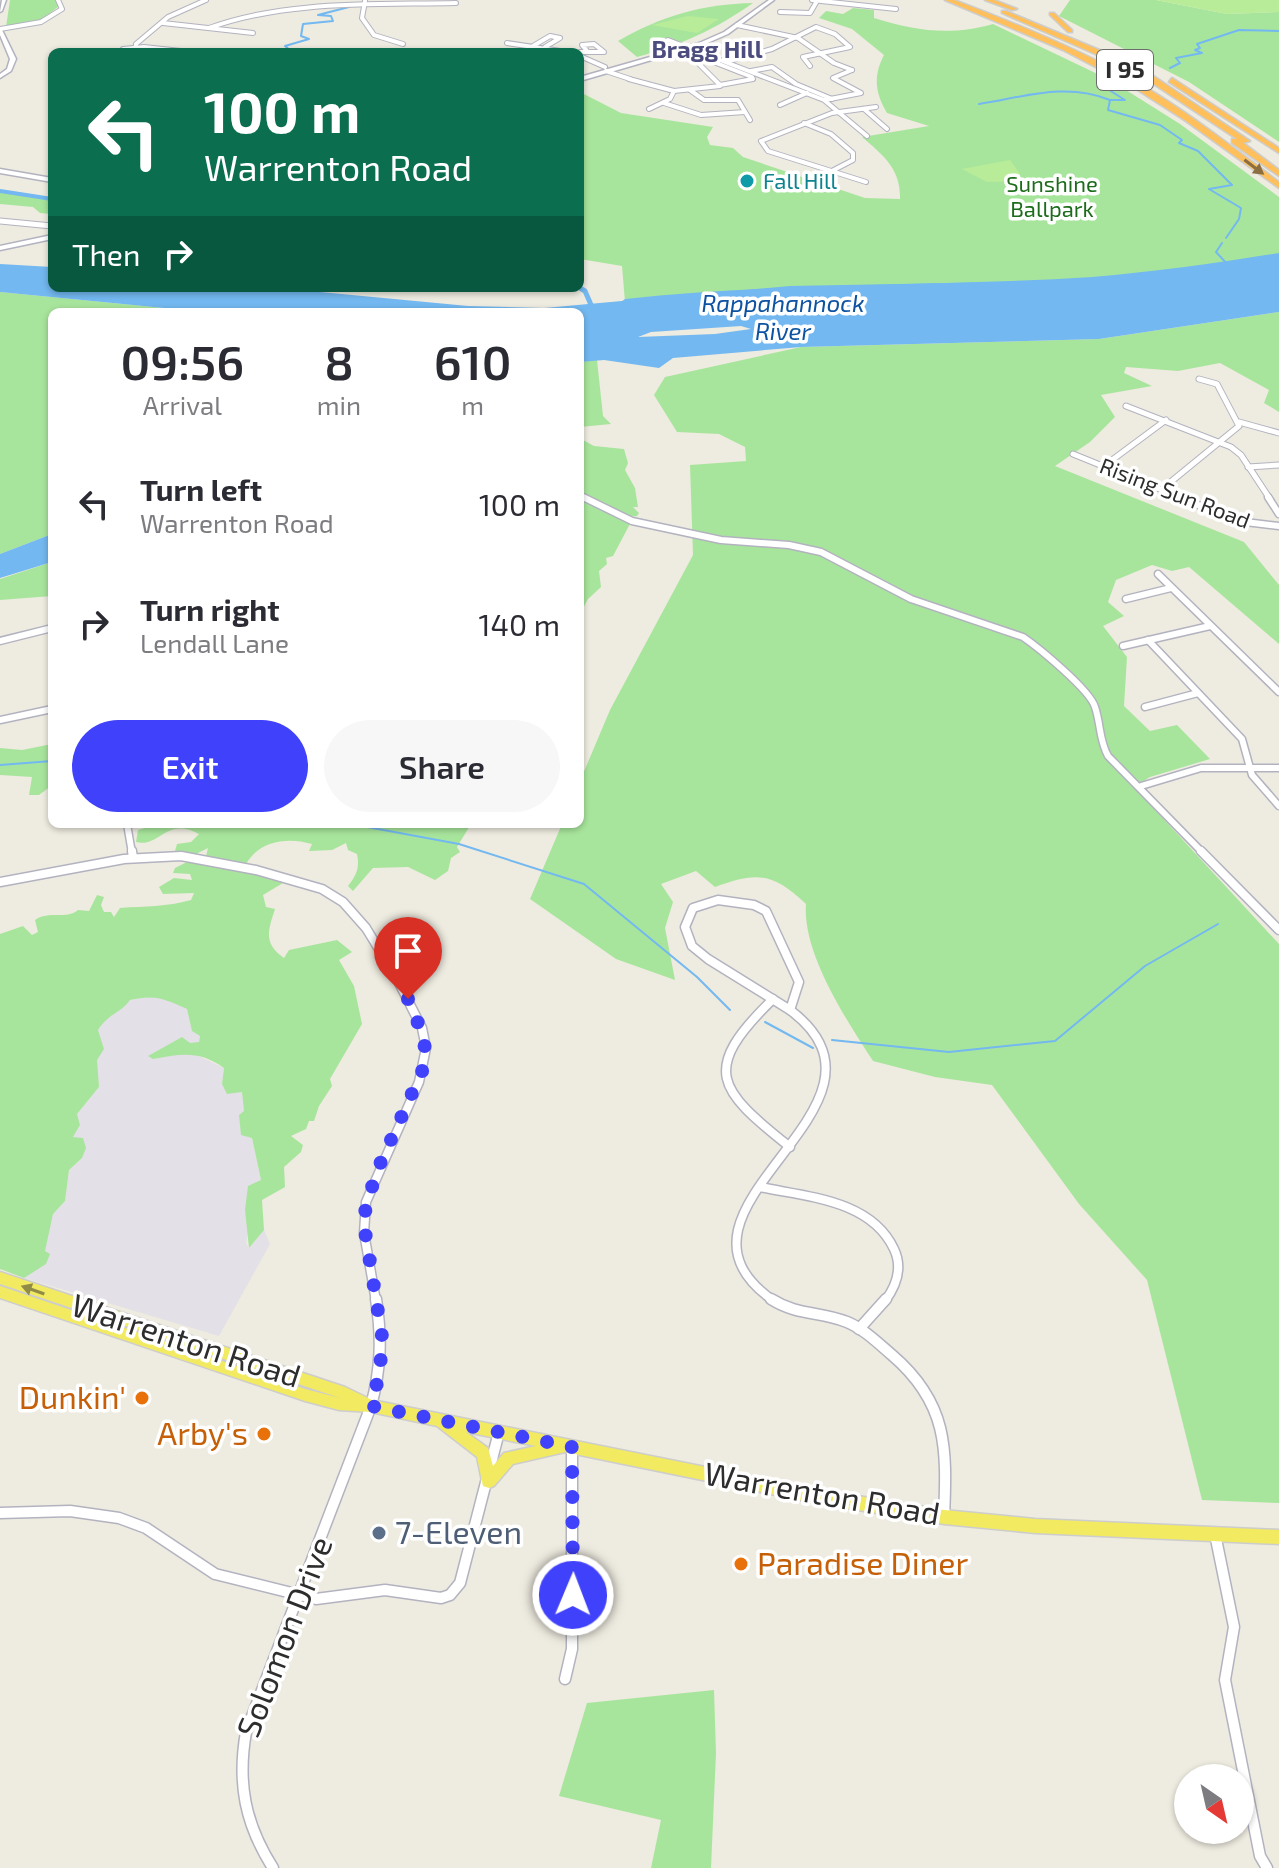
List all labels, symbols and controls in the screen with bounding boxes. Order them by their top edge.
district label: Bragg Hill [651,34,763,63]
road number: I 95 [1097,50,1153,90]
text: 100 m [204,77,360,144]
icon: left [72,80,176,184]
text: Warrenton Road [204,145,472,188]
one-way arrow [1243,159,1264,174]
place label: Fall Hill [763,167,838,193]
park label: Sunshine Ballpark [1006,170,1098,221]
marker: Fall Hill [738,172,756,190]
icon: right [156,232,200,276]
text: Then [72,236,140,272]
water label: Rappahannock River [702,288,864,345]
text: 09:56 [121,332,244,390]
text: 8 [324,332,354,390]
text: 610 [434,332,511,390]
text: Arrival [143,389,222,420]
text: min [317,389,361,420]
text: m [461,389,484,420]
street label: Rising Sun Road [1097,451,1254,533]
text: Turn left [140,471,262,507]
icon: left [72,482,116,526]
text: 100 m [479,486,560,522]
text: Warrenton Road [140,507,334,538]
text: Turn right [140,591,280,627]
icon: right [72,602,116,646]
text: 140 m [479,606,560,642]
text: Lendall Lane [140,627,289,658]
button: Exit [72,720,308,812]
button: Share [324,720,560,812]
pin [374,917,442,999]
icon: arrive [386,929,430,973]
one-way arrow [21,1283,45,1295]
street label: Warrenton Road [67,1284,306,1394]
place label: Dunkin' [19,1377,126,1415]
marker: Dunkin' [133,1389,151,1407]
place label: Arby's [157,1413,248,1451]
marker: Arby's [255,1425,273,1443]
street label: Warrenton Road [702,1453,943,1531]
place label: 7-Eleven [395,1512,522,1550]
marker: 7-Eleven [370,1524,388,1542]
street label: Solomon Drive [227,1531,339,1742]
place label: Paradise Diner [757,1543,969,1581]
position arrow [531,1553,615,1637]
marker: Paradise Diner [732,1555,750,1573]
north arrow [1174,1764,1254,1844]
map controls [1174,1764,1254,1844]

